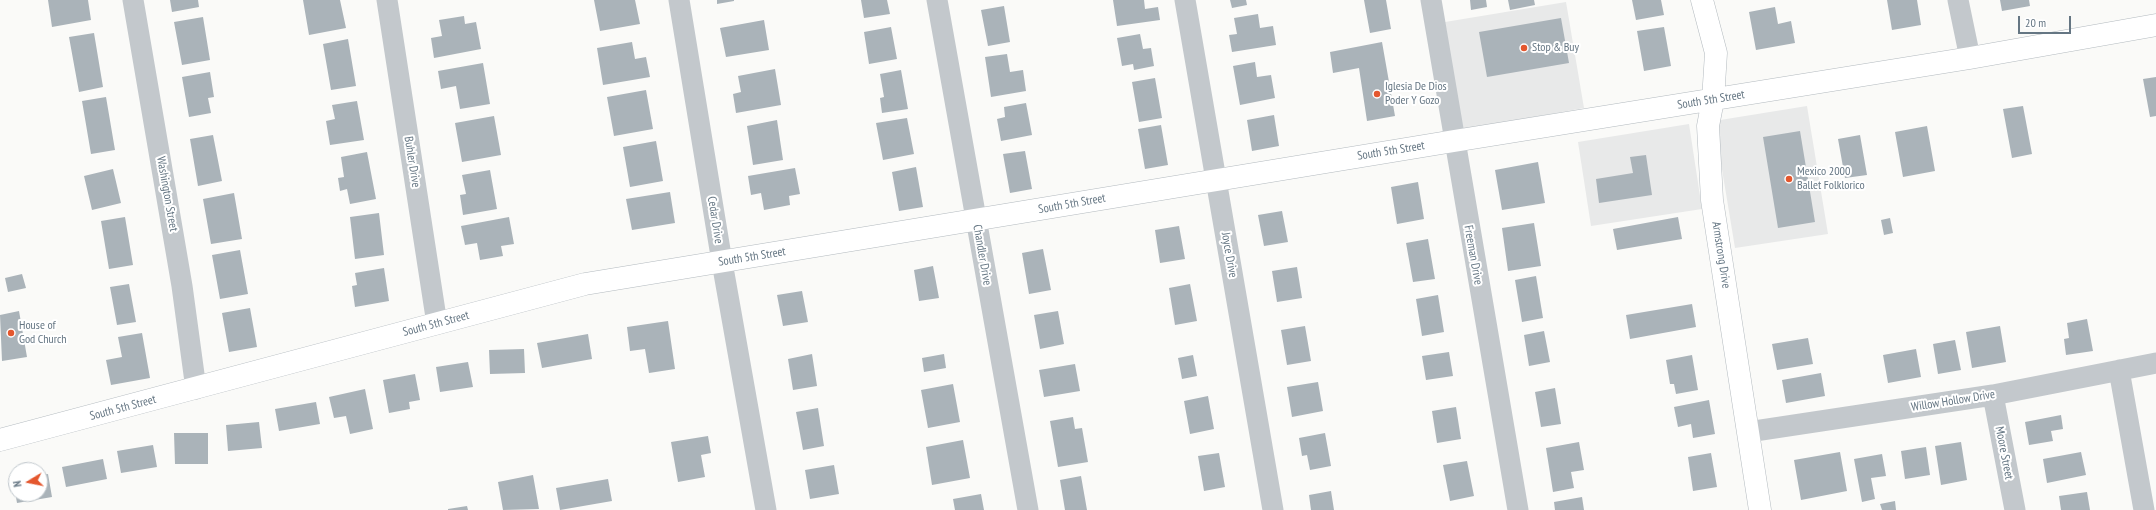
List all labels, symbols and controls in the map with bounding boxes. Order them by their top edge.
scale bar [2020,8,2073,34]
text: 20 m [2025,15,2046,30]
place label: Stop & Buy [1532,41,1579,55]
marker: Stop & Buy [1519,43,1529,53]
place label: Iglesia De Dios Poder Y Gozo [1385,80,1447,108]
street label: South 5th Street [1676,88,1746,112]
marker: Iglesia De Dios Poder Y Gozo [1372,89,1382,99]
street label: Buhler Drive [401,135,423,189]
street label: South 5th Street [1356,139,1426,163]
street label: Washington Street [153,155,181,233]
place label: Mexico 2000 Ballet Folklorico [1797,165,1865,193]
marker: Mexico 2000 Ballet Folklorico [1784,174,1794,184]
street label: South 5th Street [1037,191,1107,217]
street label: Cedar Drive [704,195,726,245]
street label: Armstrong Drive [1709,221,1733,289]
street label: Chandler Drive [970,224,994,286]
street label: Freeman Drive [1461,224,1485,286]
street label: Joyce Drive [1218,231,1240,279]
street label: South 5th Street [717,245,787,269]
street label: South 5th Street [401,308,471,340]
place label: House of God Church [19,319,67,347]
marker: House of God Church [6,328,16,338]
street label: Willow Hollow Drive [1910,387,1996,415]
street label: South 5th Street [88,392,158,424]
street label: Moore Street [1992,425,2016,481]
north arrow [8,462,48,502]
text: N [10,480,25,488]

